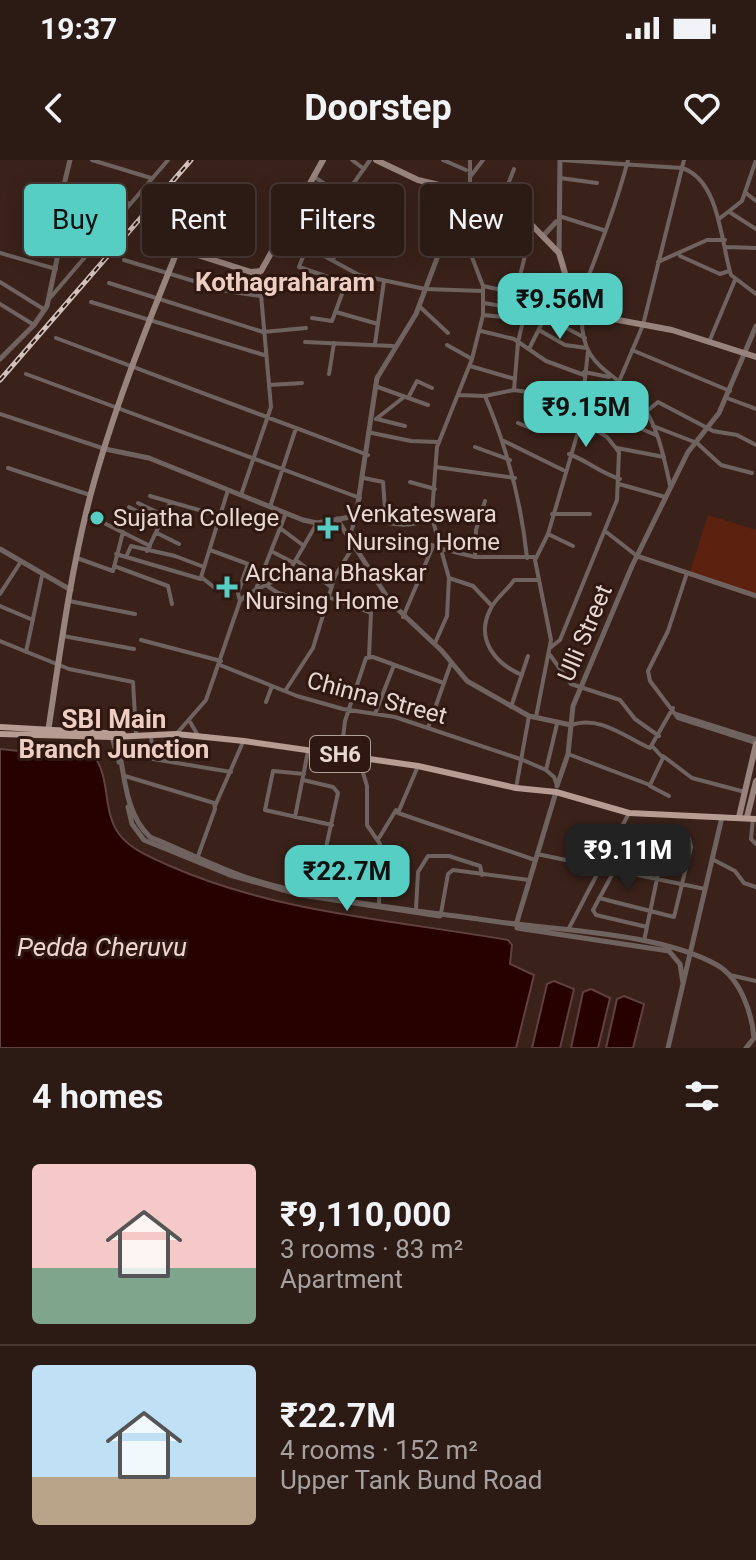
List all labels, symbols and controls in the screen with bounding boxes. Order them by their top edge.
text: 19:37 [40,11,117,46]
icon: back [32,86,76,130]
icon: heart [680,86,724,130]
text: Doorstep [304,87,452,129]
chip: Buy [24,184,126,256]
chip: Rent [142,184,255,256]
chip: Filters [271,184,404,256]
chip: New [420,184,532,256]
district label: Kothagraharam [195,267,375,297]
pin: ₹9.56M [495,273,625,341]
text: ₹9.56M [516,284,604,314]
pin: ₹9.15M [521,381,651,449]
text: ₹9.15M [542,392,630,422]
place label: Venkateswara Nursing Home [346,500,500,556]
place label: Sujatha College [113,504,279,532]
marker: Sujatha College [88,509,106,527]
marker: Venkateswara Nursing Home [317,517,339,539]
place label: Archana Bhaskar Nursing Home [245,559,427,615]
marker: Archana Bhaskar Nursing Home [216,576,238,598]
street label: Ulli Street [552,580,618,686]
street label: Chinna Street [304,666,450,730]
district label: SBI Main Branch Junction [19,704,209,764]
road number: SH6 [310,736,370,772]
pin: ₹9.11M [563,824,693,892]
text: ₹9.11M [584,835,672,865]
pin: ₹22.7M [282,845,412,913]
text: ₹22.7M [303,856,391,886]
water label: Pedda Cheruvu [17,932,187,962]
icon: filters [680,1074,724,1118]
text: 4 homes [32,1076,163,1116]
text: ₹9,110,000 [280,1194,451,1234]
icon: home [96,1196,192,1292]
text: 3 rooms · 83 m² [280,1234,463,1264]
text: Apartment [280,1264,403,1294]
text: ₹22.7M [280,1395,396,1435]
icon: home [96,1397,192,1493]
text: 4 rooms · 152 m² [280,1435,478,1465]
text: Upper Tank Bund Road [280,1465,542,1495]

